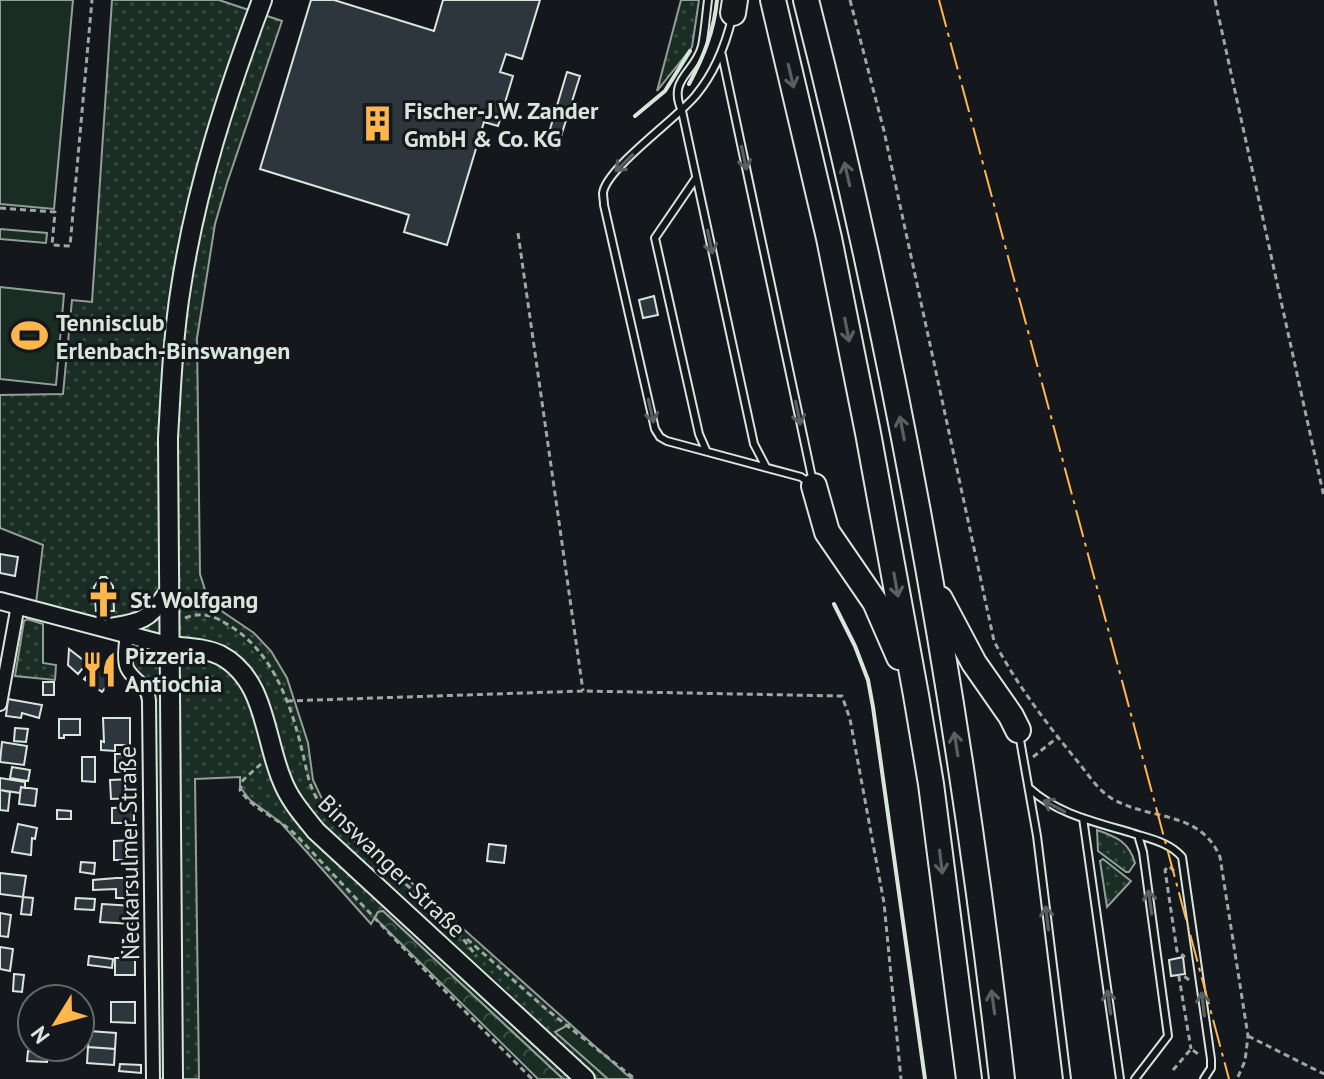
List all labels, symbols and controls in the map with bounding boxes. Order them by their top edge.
one-way arrow [784,62,799,88]
place label: Fischer-J.W. Zander GmbH & Co. KG [404,95,599,154]
building icon: Fischer-J.W. Zander GmbH & Co. KG [359,105,397,143]
one-way arrow [737,145,752,171]
one-way arrow [614,154,634,173]
one-way arrow [839,161,854,187]
one-way arrow [703,229,718,254]
place label: Tennisclub Erlenbach-Binswangen [56,307,290,366]
one-way arrow [840,316,855,342]
sports icon: Tennisclub Erlenbach-Binswangen [11,317,49,355]
one-way arrow [644,397,659,423]
one-way arrow [791,399,806,425]
one-way arrow [894,416,909,441]
one-way arrow [889,572,904,597]
church icon: St. Wolfgang [85,580,123,618]
place label: St. Wolfgang [130,584,258,615]
place label: Pizzeria Antiochia [125,640,222,699]
restaurant icon: Pizzeria Antiochia [80,650,118,688]
one-way arrow [947,732,962,757]
street label: Neckarsulmer Straße [112,746,146,960]
street label: Binswanger Straße [312,788,472,944]
one-way arrow [1043,797,1067,813]
one-way arrow [934,848,949,874]
one-way arrow [1142,890,1157,915]
one-way arrow [1039,906,1054,931]
north arrow [16,983,96,1063]
one-way arrow [985,989,1000,1015]
one-way arrow [1102,989,1117,1016]
one-way arrow [1195,992,1210,1017]
text: N [24,1021,56,1049]

